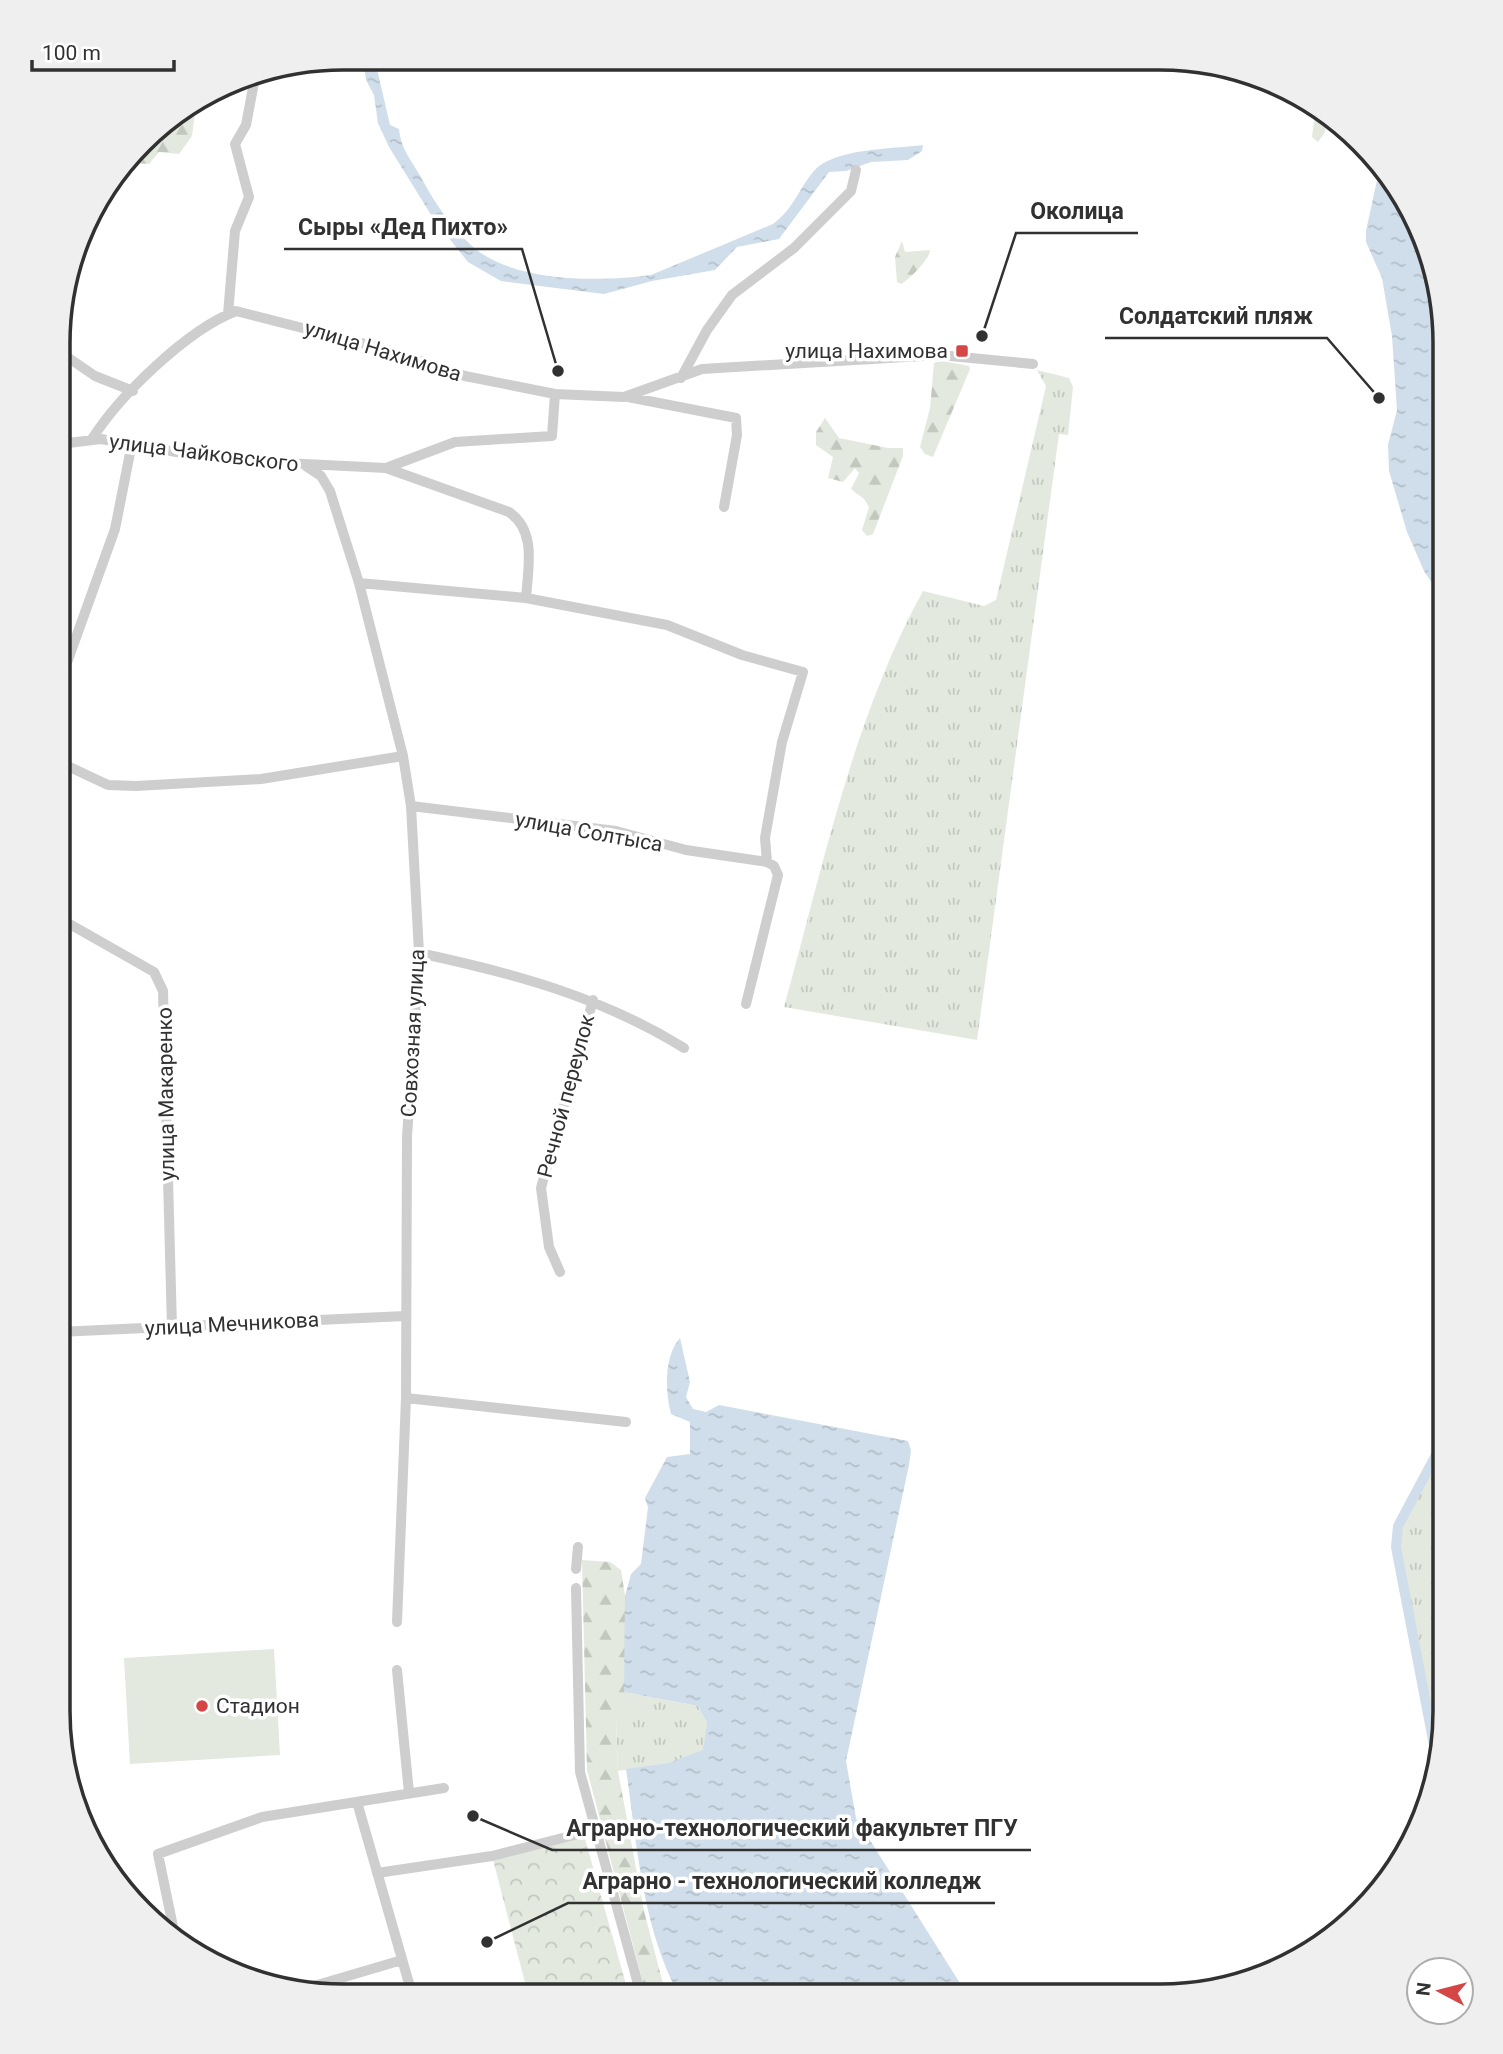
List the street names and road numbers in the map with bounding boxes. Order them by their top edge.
street label: улица Нахимова [302,316,464,386]
street label: улица Чайковского [108,429,300,477]
street label: улица Солтыса [513,807,665,857]
street label: Совхозная улица [397,948,429,1118]
street label: улица Макаренко [152,1007,180,1181]
street label: Речной переулок [533,1011,600,1180]
street label: улица Мечникова [144,1307,320,1341]

